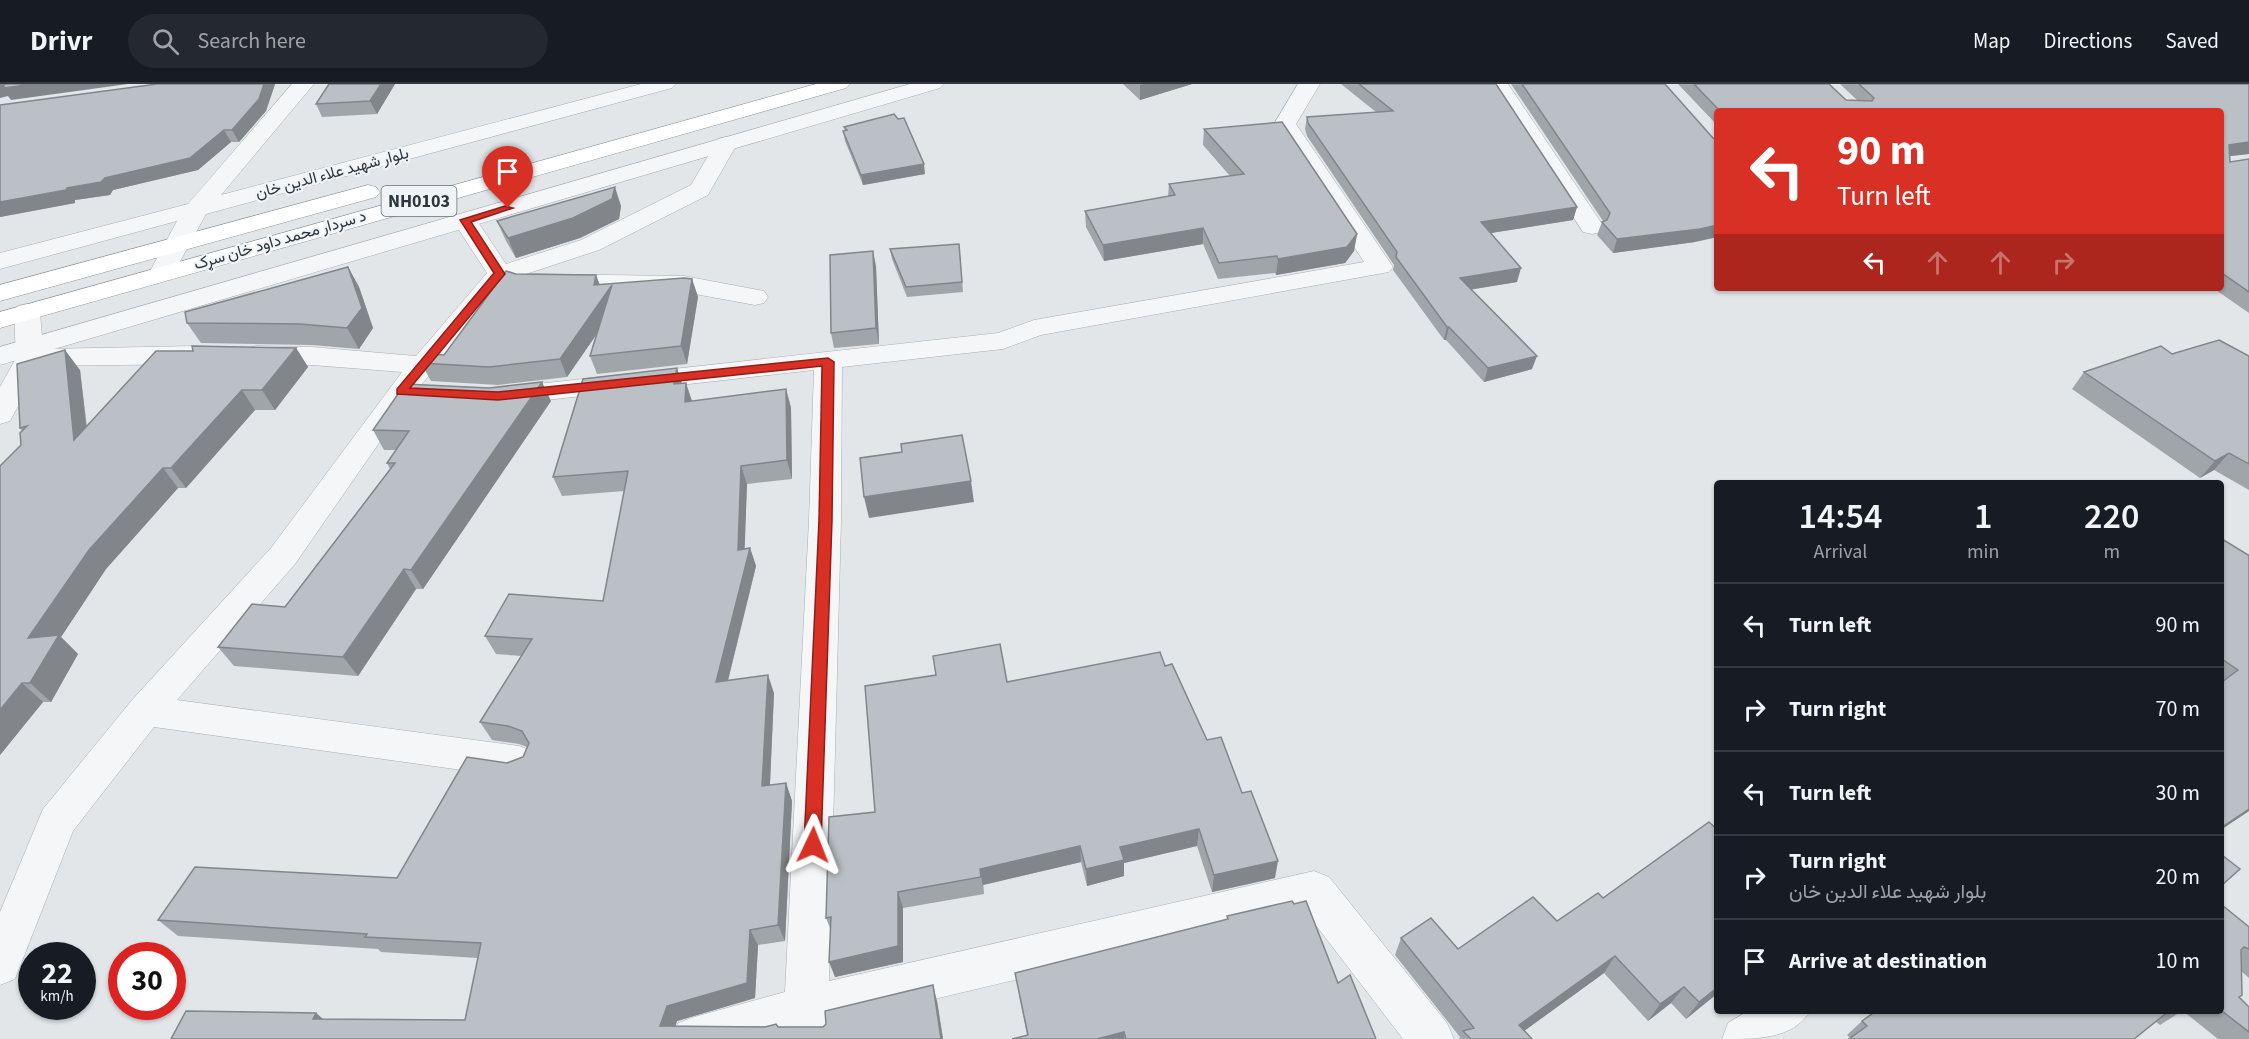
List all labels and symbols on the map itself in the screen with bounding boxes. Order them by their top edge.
street label: بلوار شهید علاء الدین خان [253,142,411,204]
pin [482,146,533,208]
road number: NH0103 [382,186,456,216]
street label: د سردار محمد داود خان سړک [191,205,369,275]
position arrow [781,813,845,877]
speed limit sign: 30 [108,942,186,1020]

